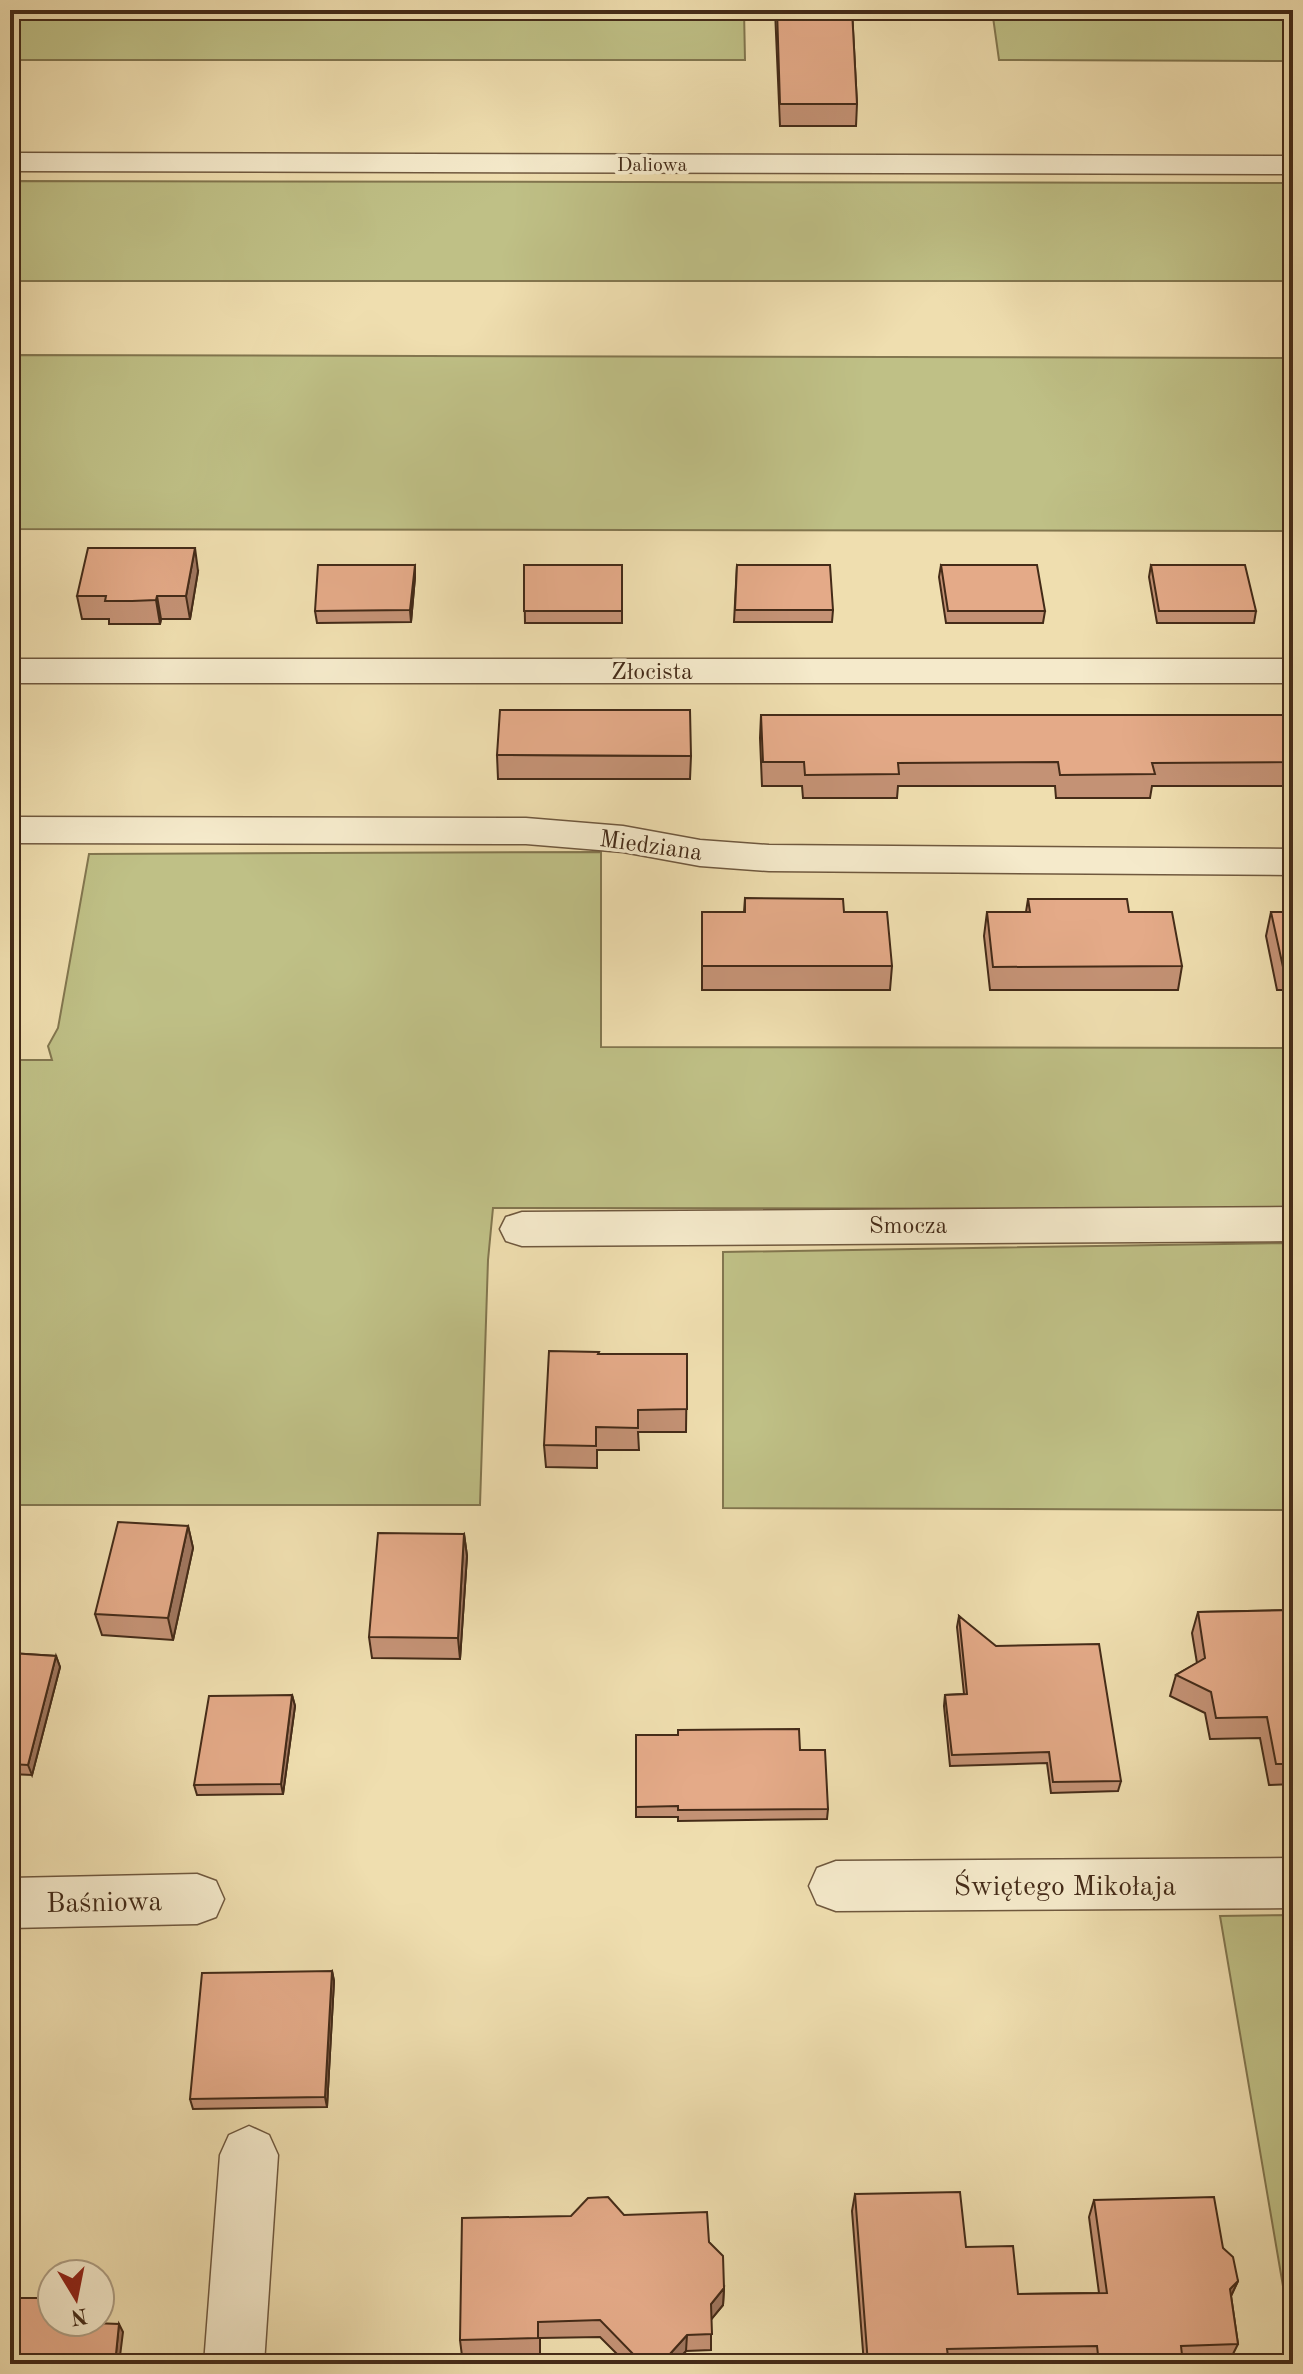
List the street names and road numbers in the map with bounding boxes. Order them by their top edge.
street label: Daliowa [617,156,687,176]
street label: Złocista [611,661,693,685]
street label: Miedziana [598,828,704,866]
street label: Smocza [869,1215,947,1239]
street label: Świętego Mikołaja [954,1869,1177,1902]
street label: Baśniowa [46,1889,162,1919]

